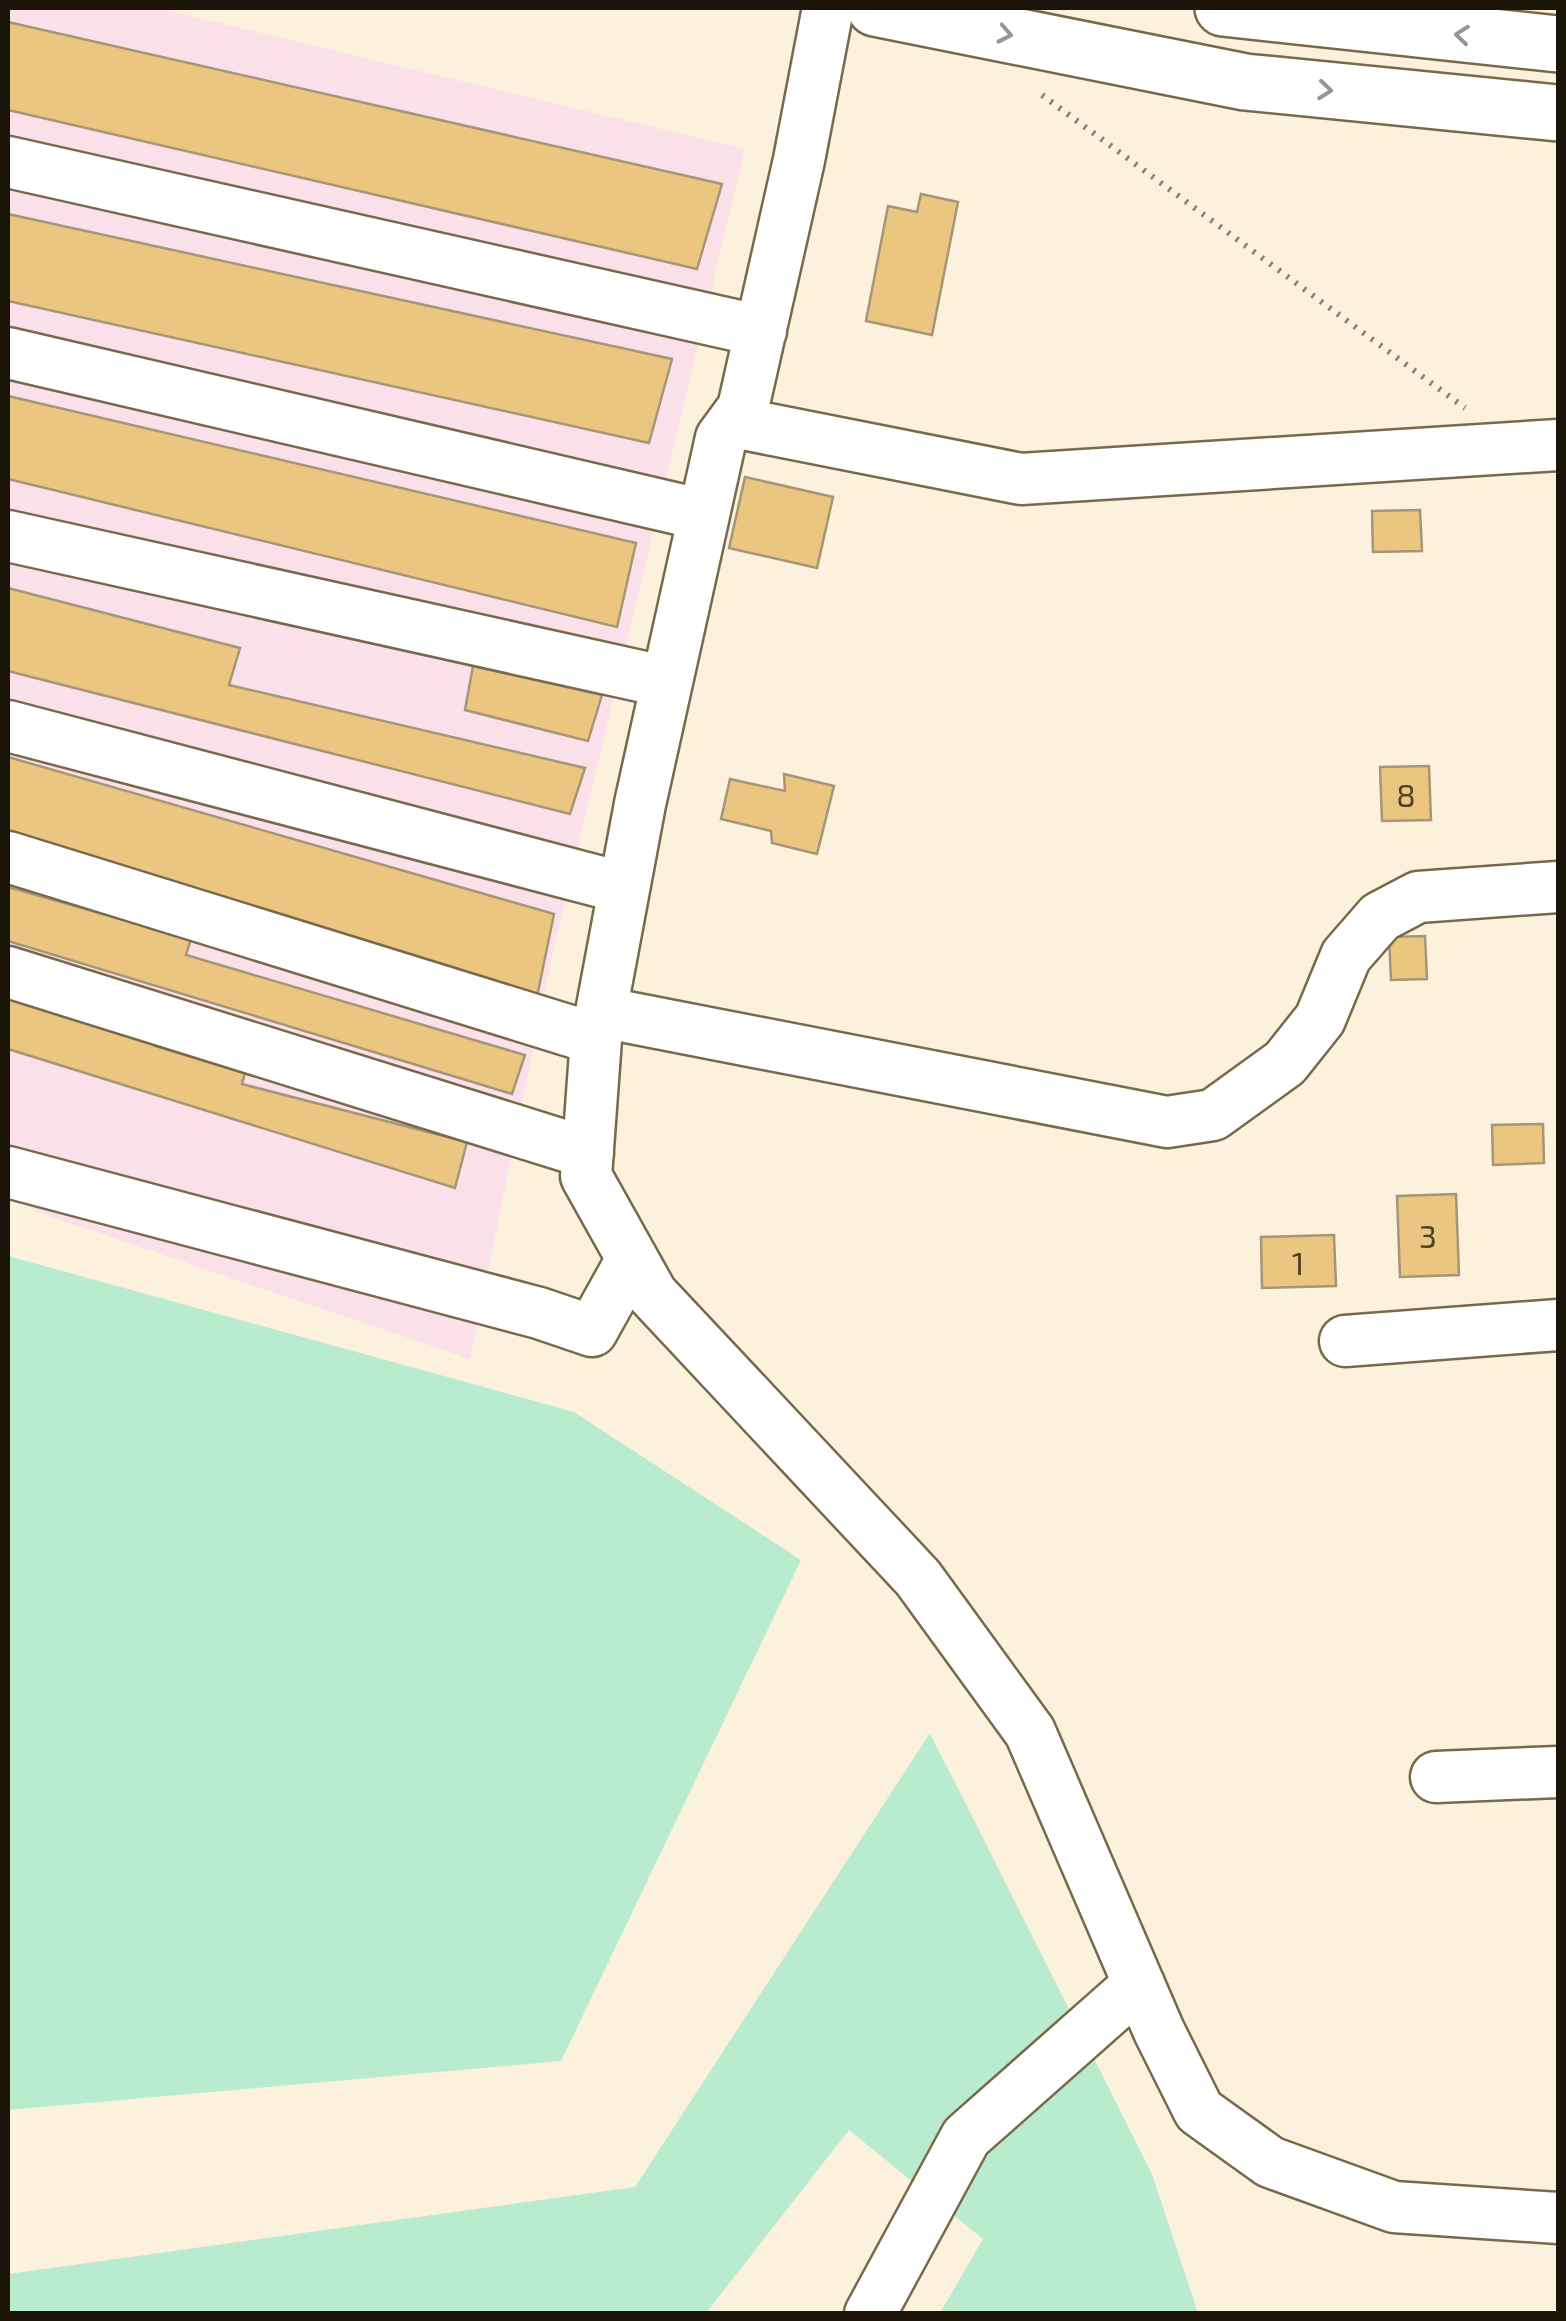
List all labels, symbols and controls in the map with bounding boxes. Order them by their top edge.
one-way arrow [996,22,1013,43]
one-way arrow [1453,24,1469,46]
one-way arrow [1317,79,1333,100]
house number: 8 [1396,775,1416,813]
house number: 3 [1419,1216,1437,1254]
house number: 1 [1292,1243,1304,1281]

